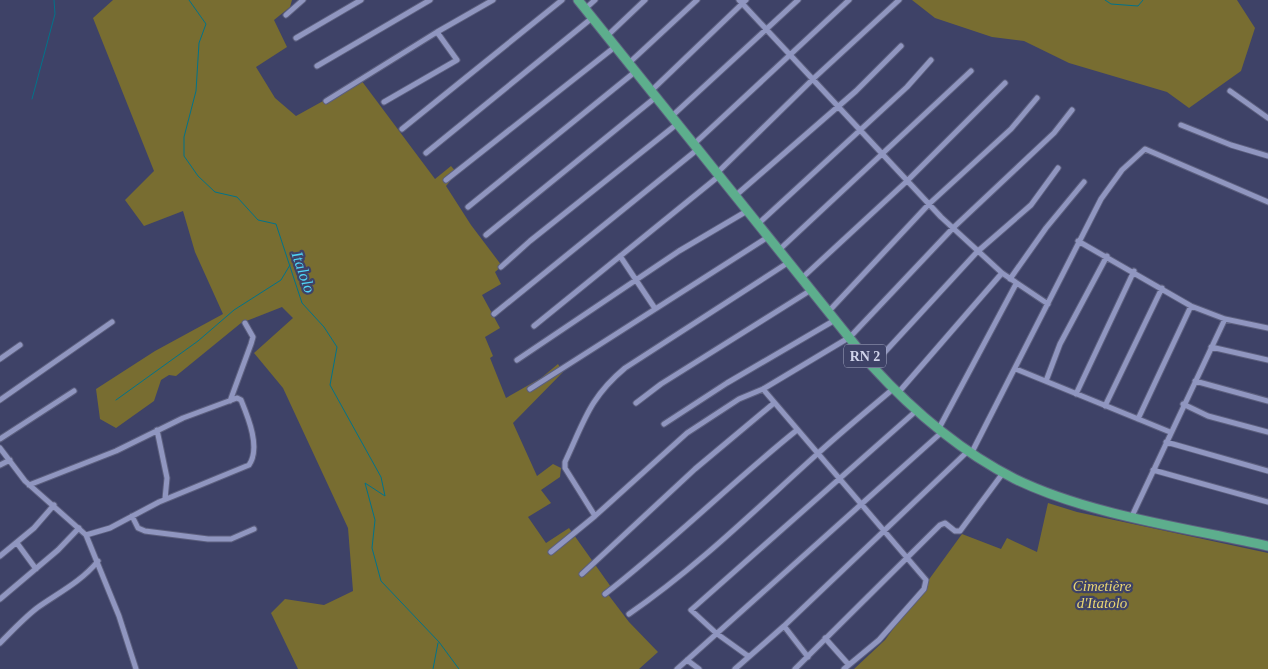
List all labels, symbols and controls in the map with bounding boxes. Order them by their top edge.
water label: Italolo [288,248,319,295]
road number: RN 2 [844,344,886,368]
park label: Cimetière d'Itatolo [1073,578,1132,611]

